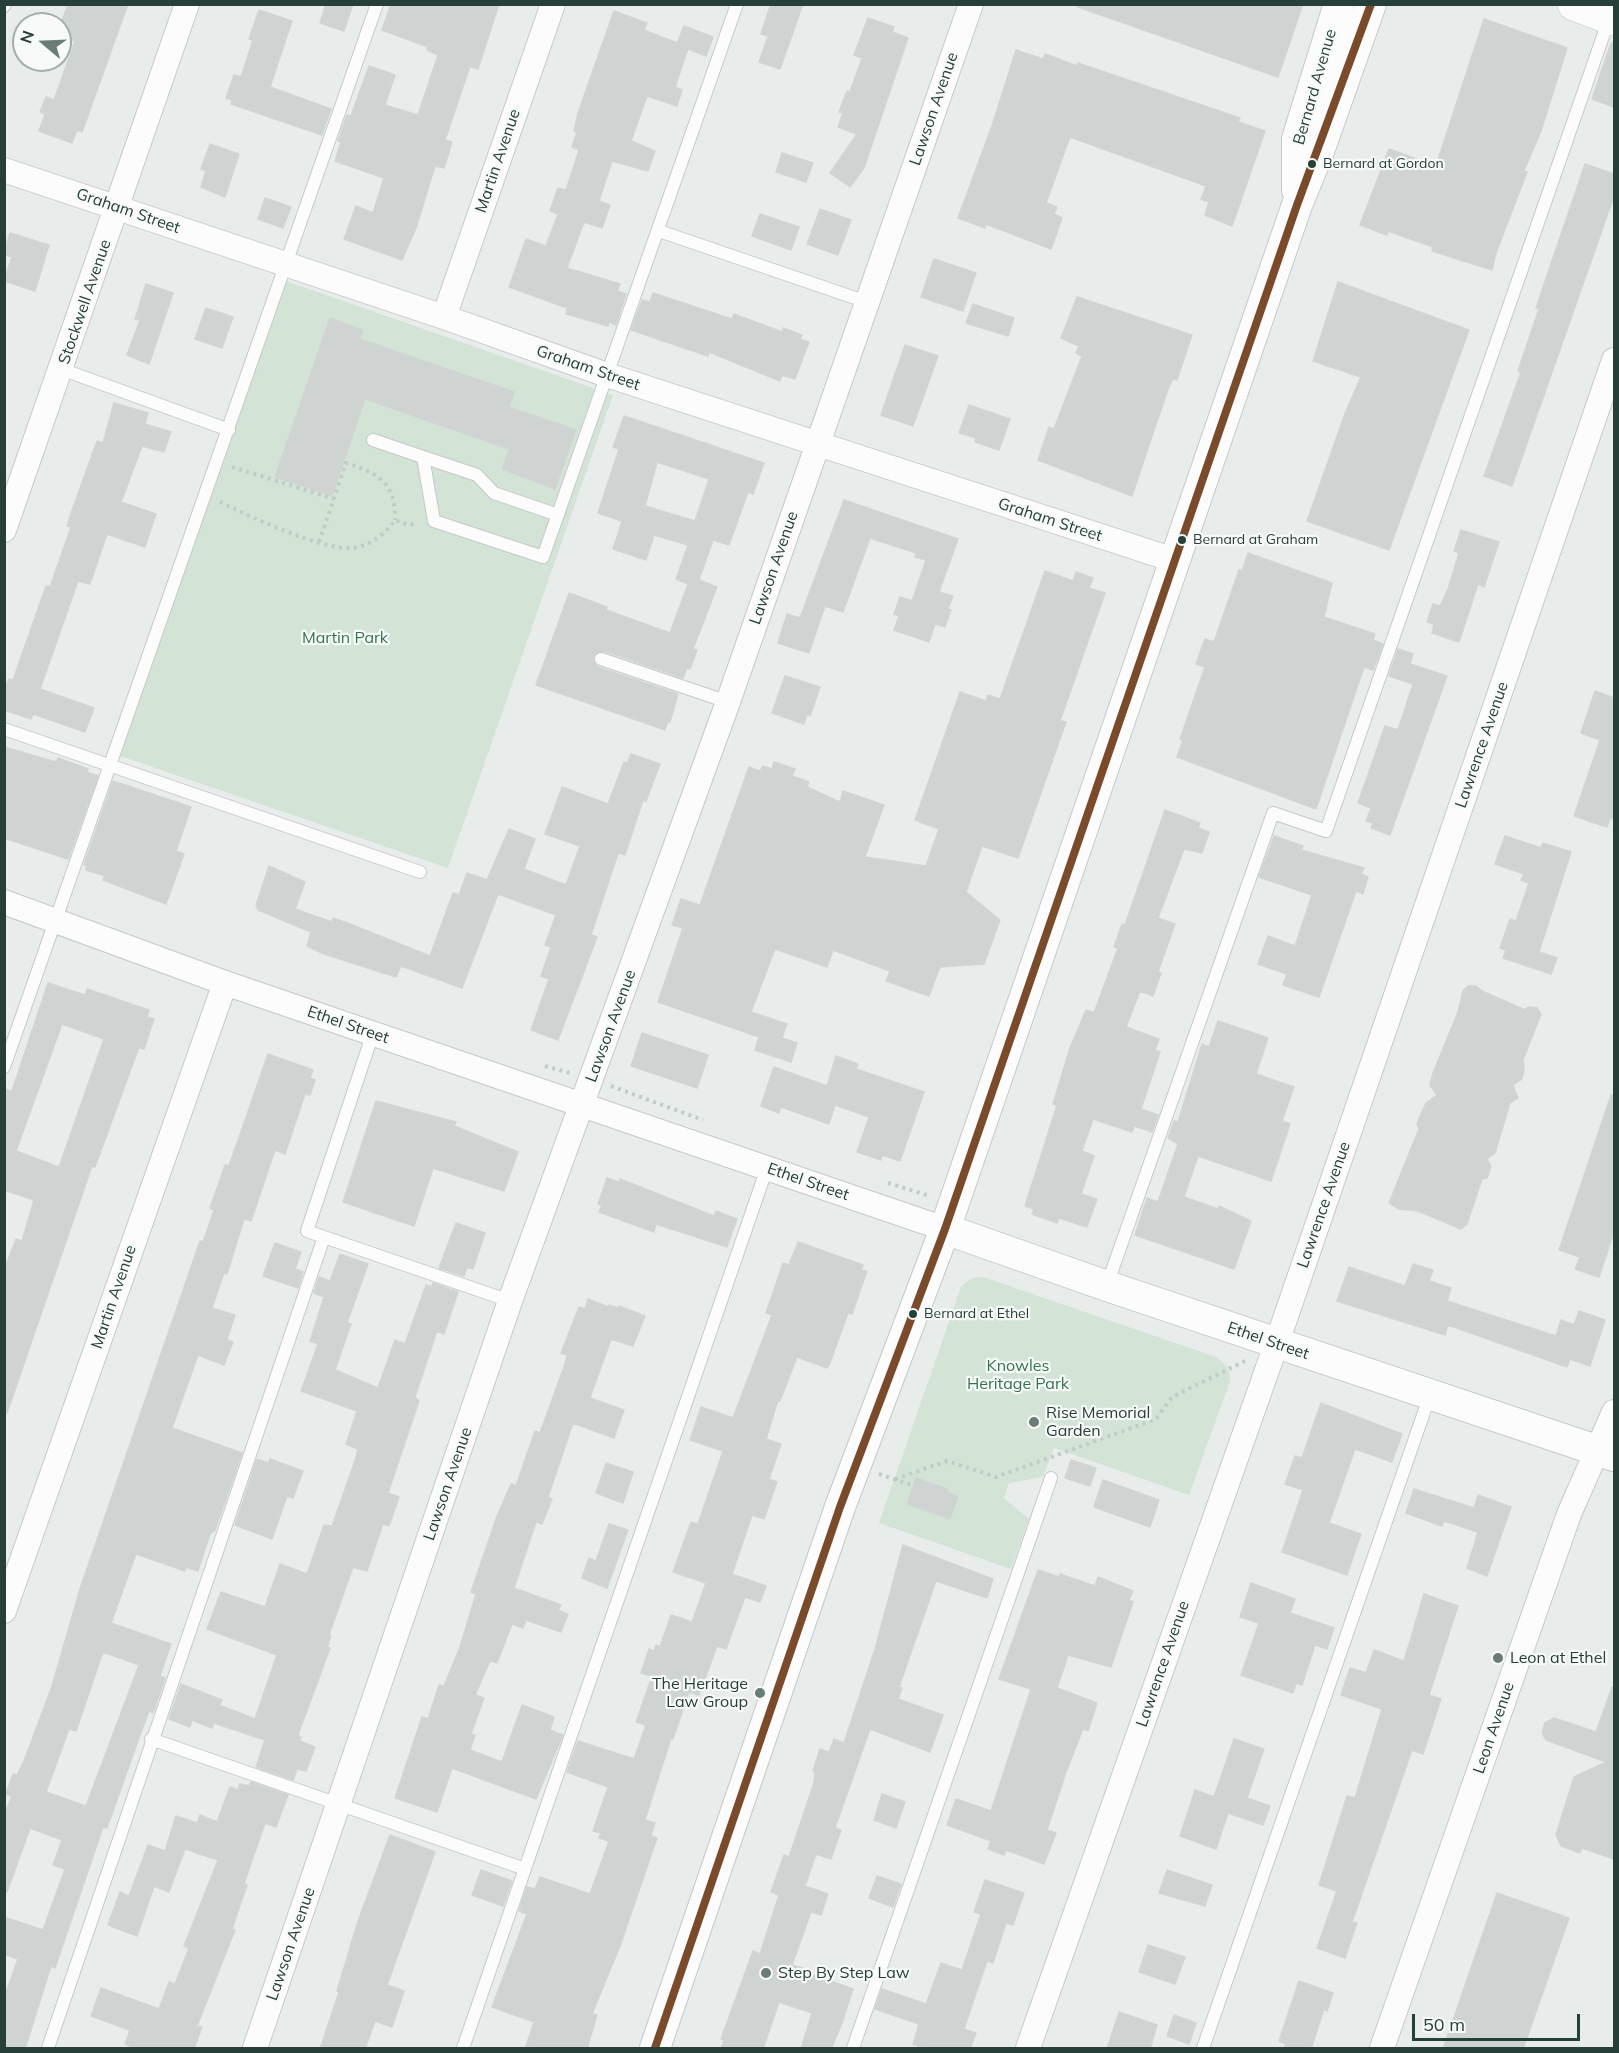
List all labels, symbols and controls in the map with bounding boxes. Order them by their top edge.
north arrow [12,12,72,72]
street label: Bernard Avenue [1289,27,1341,147]
text: N [15,28,38,46]
street label: Lawson Avenue [906,50,962,168]
street label: Martin Avenue [471,107,525,215]
place label: Bernard at Gordon [1323,156,1444,172]
marker: Bernard at Gordon [1306,158,1318,170]
street label: Graham Street [74,184,182,238]
street label: Stockwell Avenue [55,237,115,367]
street label: Graham Street [534,341,642,395]
street label: Graham Street [995,494,1105,546]
street label: Lawson Avenue [746,509,802,627]
place label: Bernard at Graham [1193,532,1318,548]
marker: Bernard at Graham [1176,534,1188,546]
park label: Martin Park [302,628,388,648]
street label: Lawrence Avenue [1451,679,1513,811]
street label: Lawson Avenue [582,967,640,1085]
street label: Ethel Street [305,1002,391,1048]
street label: Lawrence Avenue [1293,1139,1355,1271]
street label: Ethel Street [765,1159,851,1205]
street label: Martin Avenue [87,1243,141,1351]
place label: Bernard at Ethel [924,1306,1029,1322]
marker: Bernard at Ethel [907,1308,919,1320]
street label: Ethel Street [1225,1318,1311,1364]
park label: Knowles Heritage Park [967,1356,1069,1394]
place label: Rise Memorial Garden [1046,1403,1150,1441]
marker: Rise Memorial Garden [1027,1415,1041,1429]
street label: Lawson Avenue [420,1425,476,1543]
street label: Lawrence Avenue [1132,1598,1194,1730]
place label: Leon at Ethel [1510,1648,1606,1668]
marker: Leon at Ethel [1491,1651,1505,1665]
place label: The Heritage Law Group [652,1674,748,1712]
street label: Leon Avenue [1469,1680,1519,1776]
marker: The Heritage Law Group [753,1686,767,1700]
street label: Lawson Avenue [263,1885,319,2003]
place label: Step By Step Law [778,1963,910,1983]
marker: Step By Step Law [759,1966,773,1980]
scale bar [1415,2002,1583,2040]
text: 50 m [1423,2013,1465,2036]

